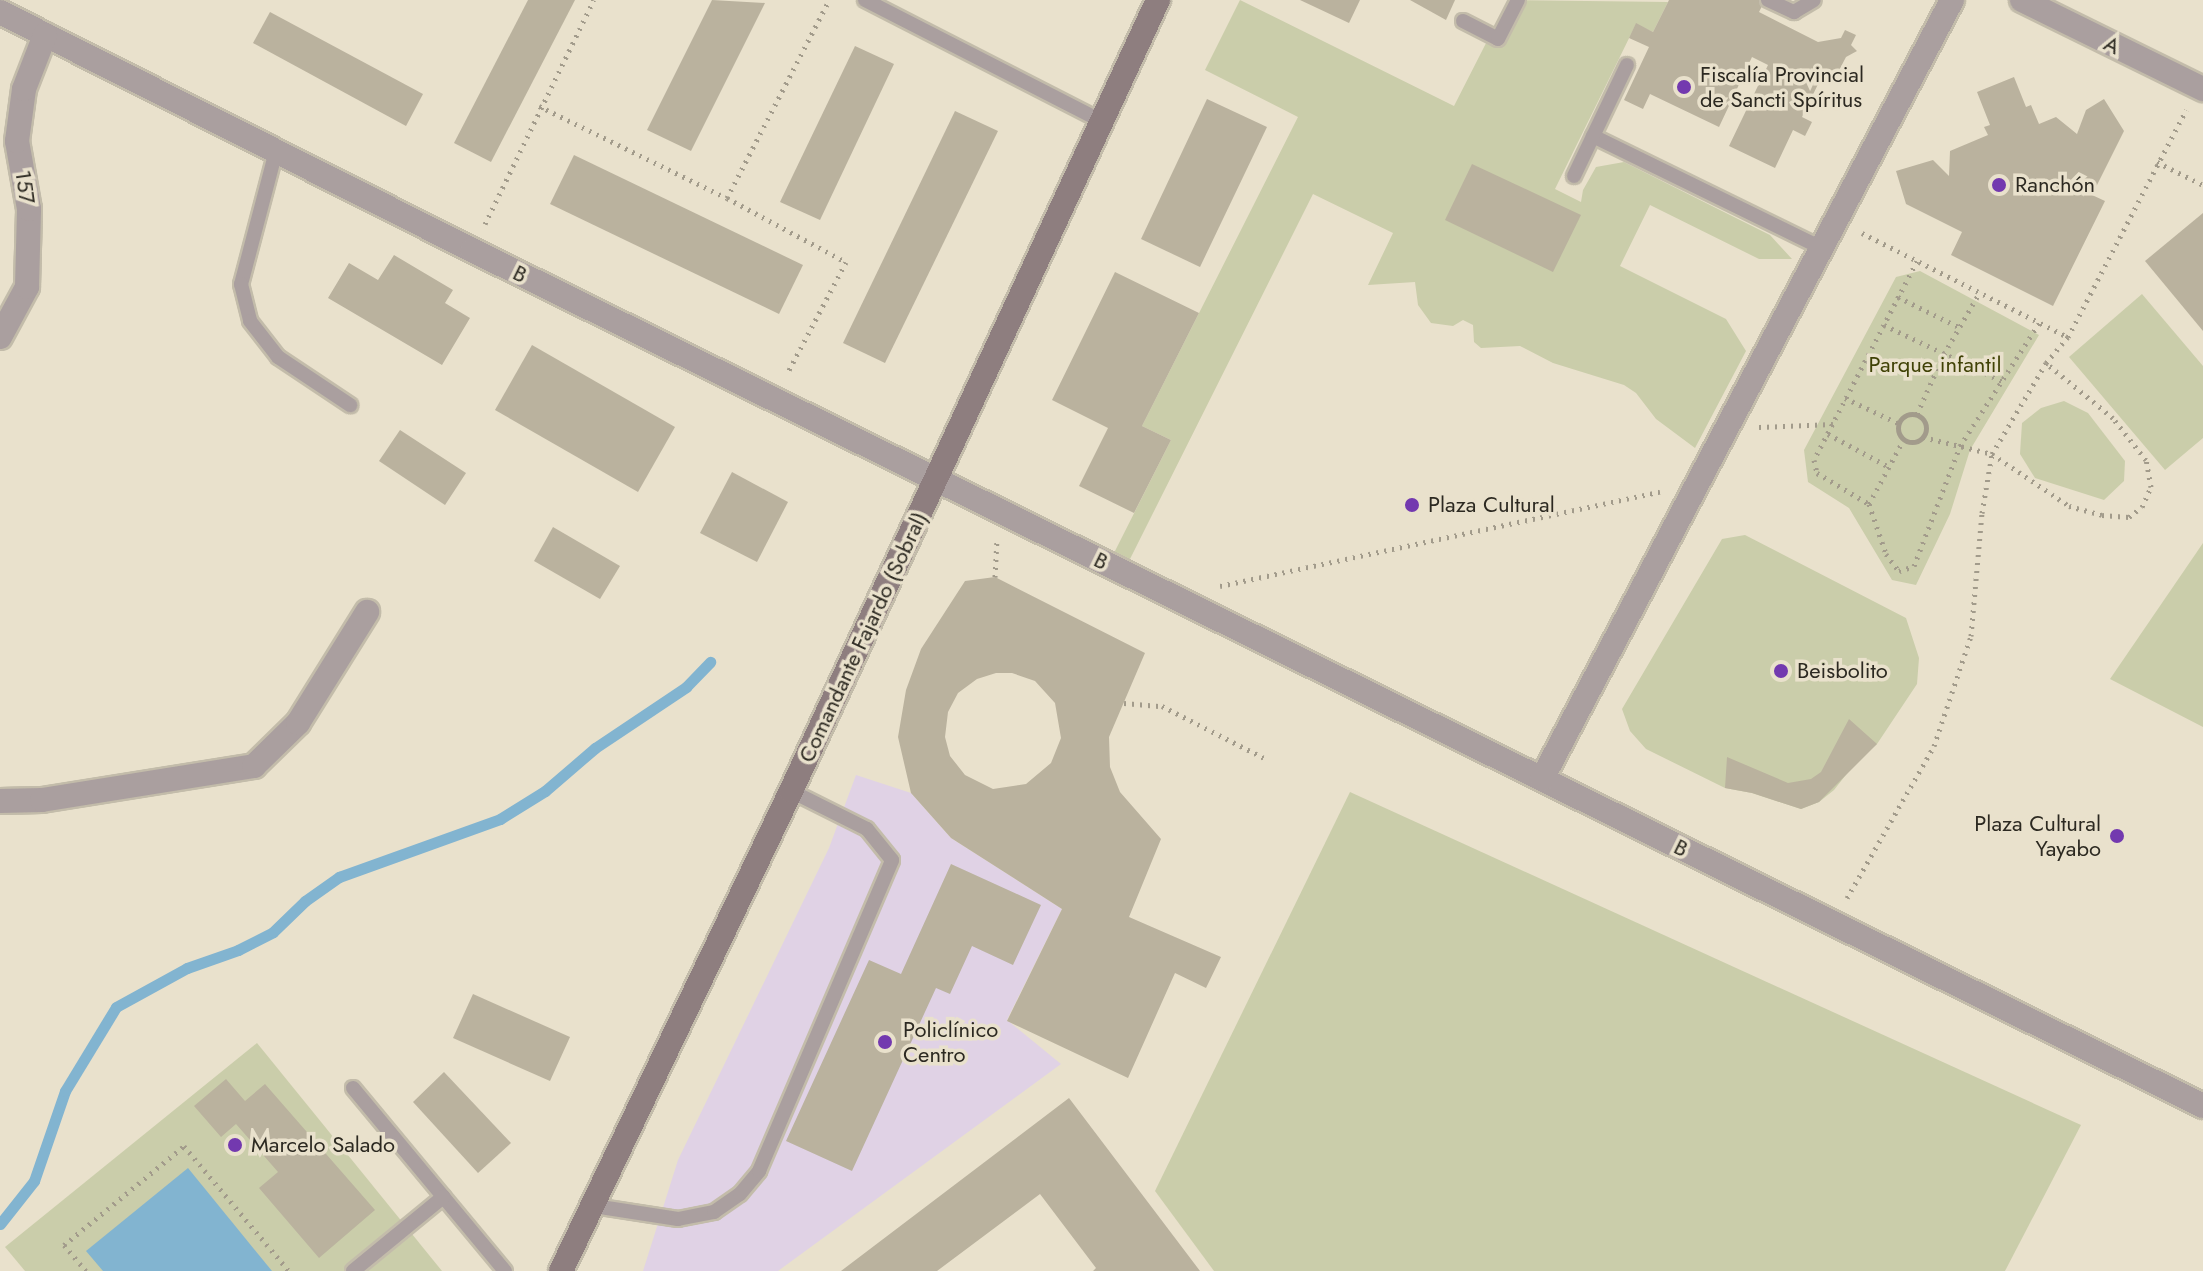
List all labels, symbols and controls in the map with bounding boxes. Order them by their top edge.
street label: A [2100,30,2124,60]
place label: Fiscalía Provincial de Sancti Spíritus [1700,61,1864,112]
marker: Fiscalía Provincial de Sancti Spíritus [1675,78,1693,96]
street label: 157 [10,168,40,206]
place label: Ranchón [2015,172,2095,198]
marker: Ranchón [1990,176,2008,194]
street label: B [509,259,531,289]
park label: Parque infantil [1869,352,2001,378]
place label: Plaza Cultural [1428,492,1555,518]
marker: Plaza Cultural [1403,496,1421,514]
street label: Comandante Fajardo (Sobral) [793,508,933,766]
street label: B [1090,546,1112,576]
place label: Beisbolito [1797,658,1888,684]
marker: Beisbolito [1772,662,1790,680]
place label: Plaza Cultural Yayabo [1974,810,2101,862]
marker: Plaza Cultural Yayabo [2108,827,2126,845]
street label: B [1670,833,1692,863]
place label: Policlínico Centro [903,1016,998,1068]
marker: Policlínico Centro [874,1031,896,1053]
place label: Marcelo Salado [251,1132,395,1158]
marker: Marcelo Salado [226,1136,244,1154]

